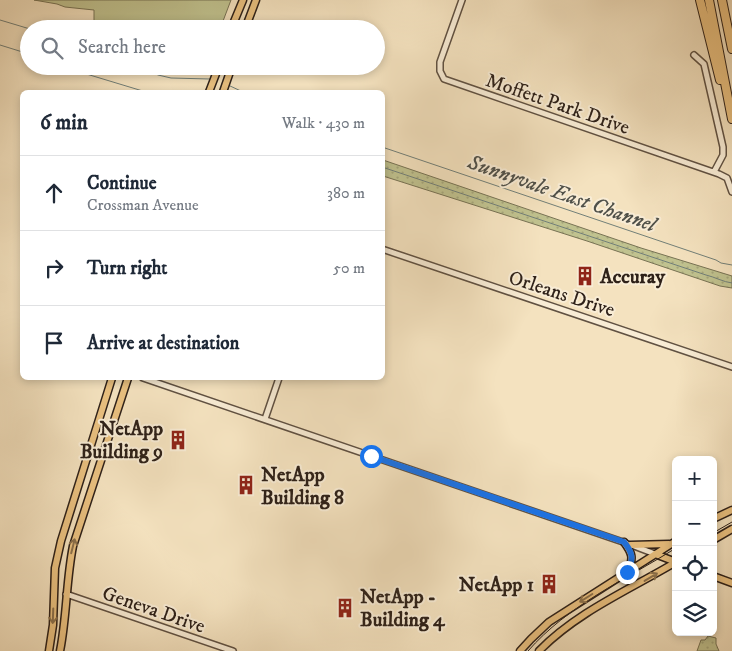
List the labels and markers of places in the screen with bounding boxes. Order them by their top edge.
building icon: Accuray [574,265,596,287]
place label: Accuray [599,265,665,290]
place label: NetApp Building 9 [80,417,163,465]
building icon: NetApp Building 9 [167,429,189,451]
place label: NetApp Building 8 [261,463,344,511]
building icon: NetApp Building 8 [235,474,257,496]
place label: NetApp 1 [459,573,534,598]
building icon: NetApp 1 [538,573,560,595]
place label: NetApp - Building 4 [360,585,446,633]
building icon: NetApp - Building 4 [334,597,356,619]

